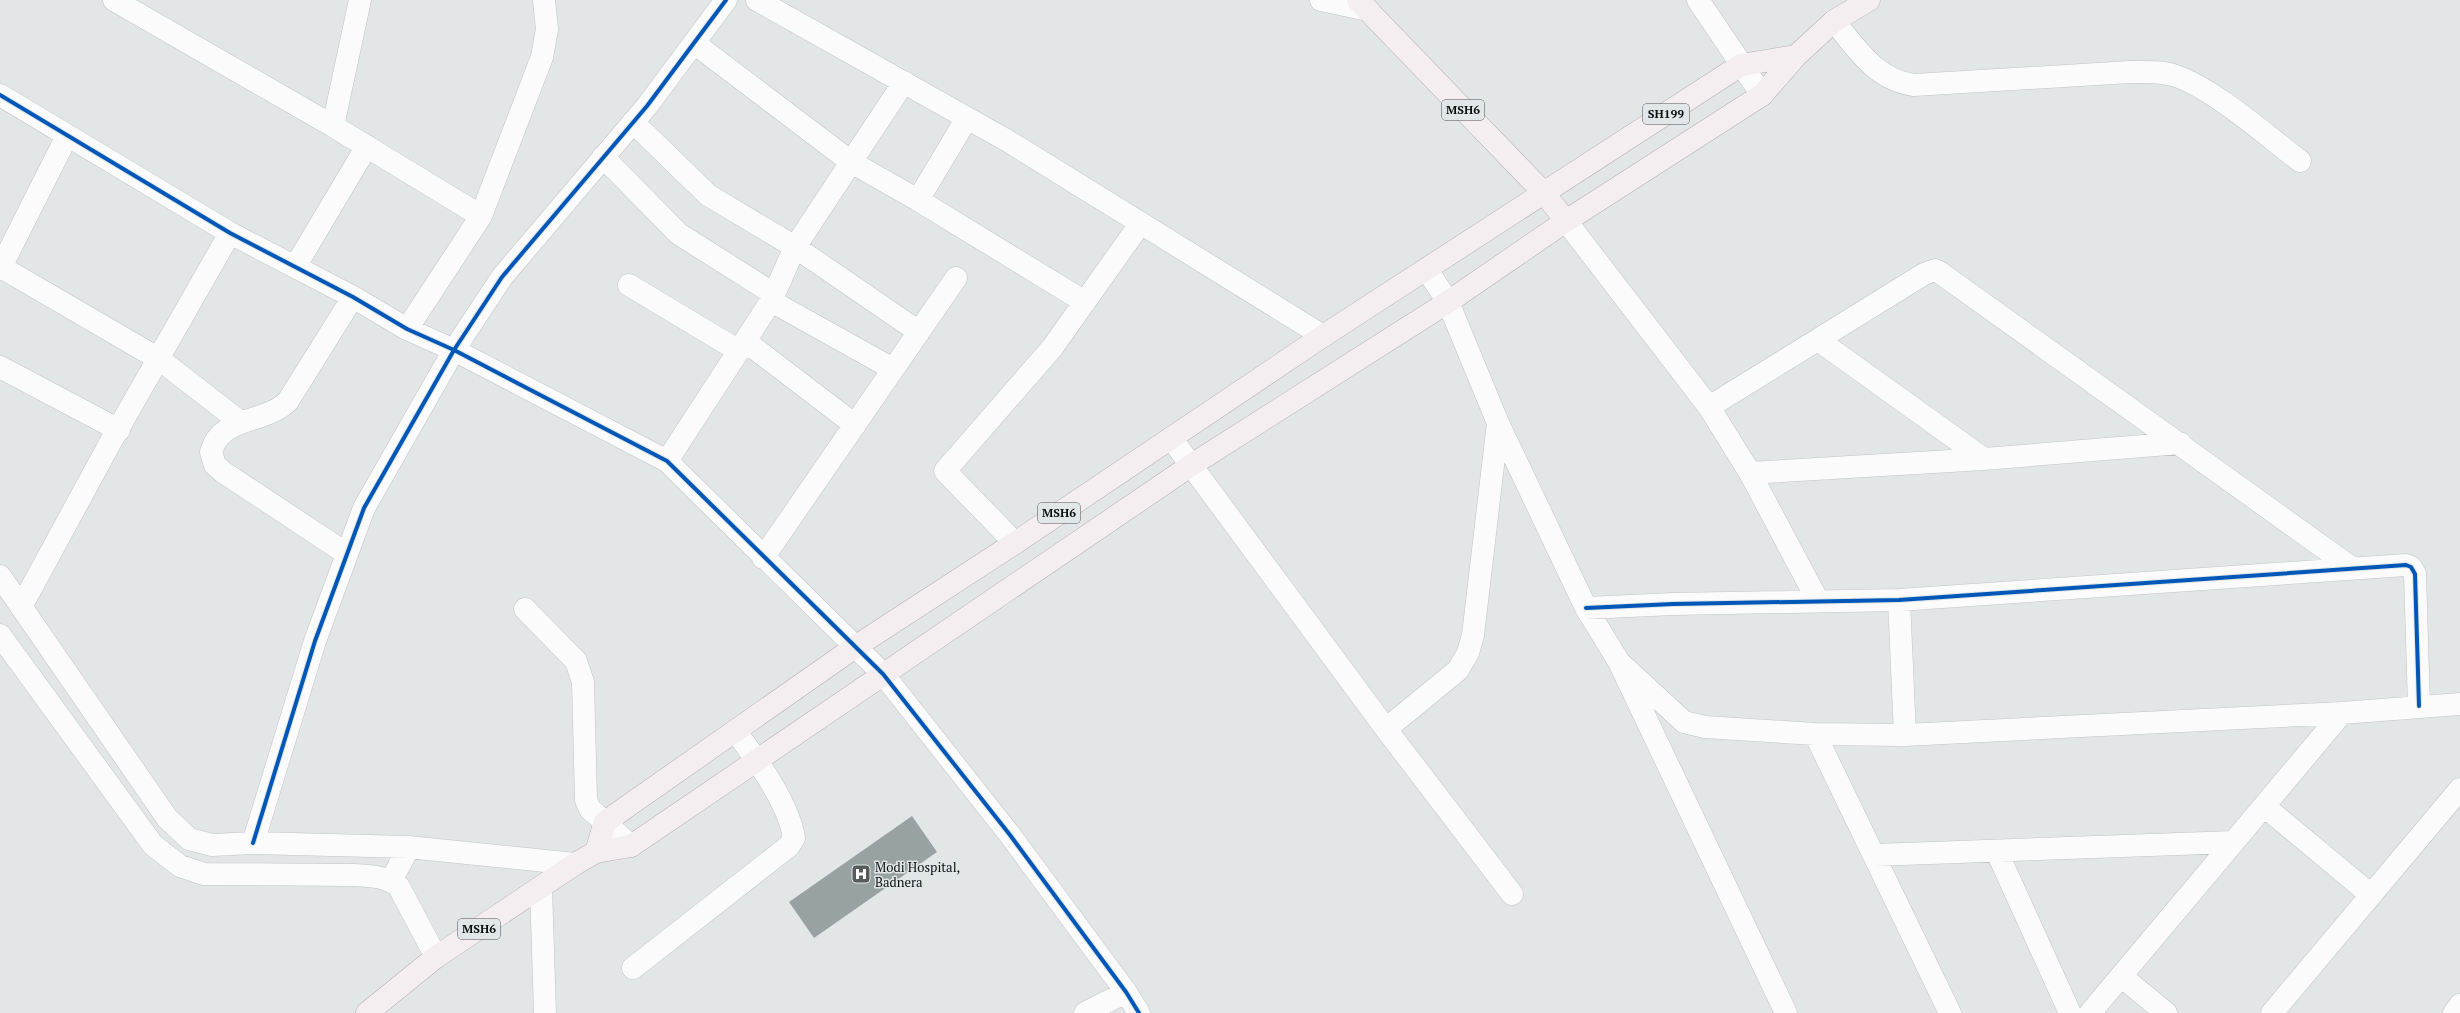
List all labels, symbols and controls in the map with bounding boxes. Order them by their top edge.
road number: MSH6 [1442,100,1484,120]
road number: SH199 [1643,104,1689,124]
road number: MSH6 [1038,503,1080,523]
place label: Modi Hospital, Badnera [875,858,960,891]
hospital icon: Modi Hospital, Badnera [850,863,872,885]
road number: MSH6 [458,919,500,939]

